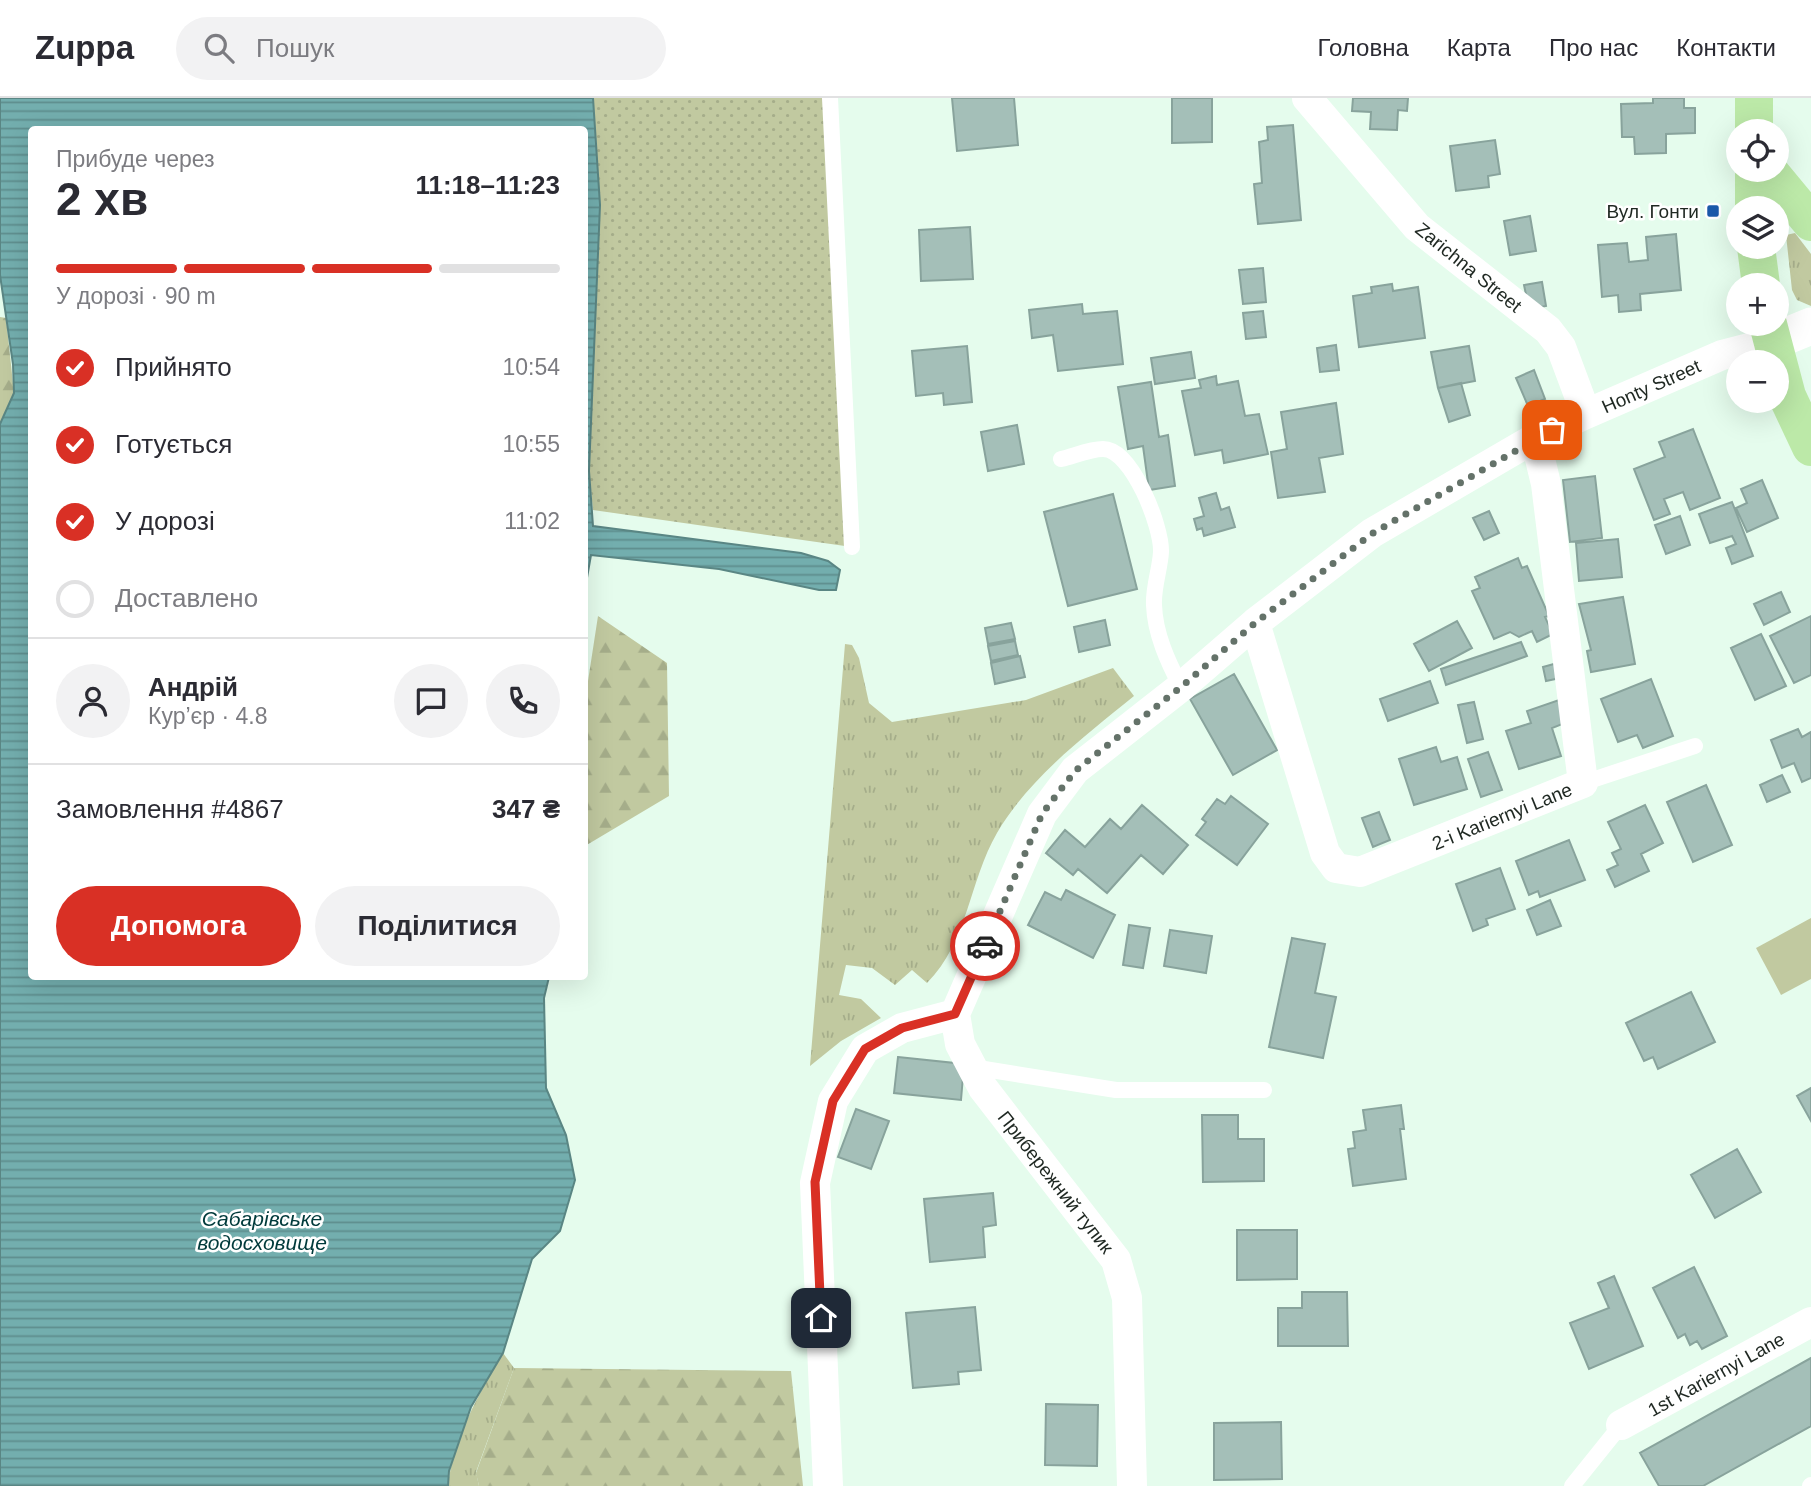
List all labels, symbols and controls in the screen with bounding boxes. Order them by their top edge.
search box [176,17,666,80]
text: Zuppa [35,29,134,66]
icon: search [200,29,238,67]
text: Пошук [256,33,334,63]
text: Головна [1318,34,1409,61]
text: Карта [1447,34,1511,61]
text: Про нас [1549,34,1638,61]
text: Контакти [1676,34,1776,61]
map controls [1726,119,1789,413]
button: locate [1726,119,1789,182]
text: Прибуде через [56,146,215,172]
text: 11:18–11:23 [415,170,560,200]
text: 2 хв [56,173,148,225]
button: layers [1726,196,1789,259]
place label: Вул. Гонти [1606,201,1699,222]
marker: Вул. Гонти [1705,203,1721,219]
street label: Zarichna Street [1412,218,1526,317]
button: + [1726,273,1789,336]
text: У дорозі · 90 m [56,283,216,309]
icon: check [56,349,94,387]
button: − [1726,350,1789,413]
text: Прийнято [115,352,232,382]
text: 10:54 [502,354,560,380]
street label: Honty Street [1599,355,1704,418]
pin [1522,400,1582,460]
icon: bag [1533,411,1571,449]
icon: check [56,426,94,464]
text: Готується [115,429,232,459]
text: 10:55 [502,431,560,457]
icon: check [56,503,94,541]
text: У дорозі [115,506,215,536]
text: 11:02 [504,508,560,534]
text: Доставлено [115,583,258,613]
button: person [56,664,130,738]
button: chat [394,664,468,738]
button: phone [486,664,560,738]
text: Андрій [148,672,238,702]
text: Кур’єр · 4.8 [148,703,267,729]
street label: 2-i Kariernyi Lane [1429,779,1575,854]
text: Замовлення #4867 [56,794,284,824]
text: 347 ₴ [492,794,560,824]
button: Допомога [56,886,301,966]
button: Поділитися [315,886,560,966]
courier [950,911,1020,981]
icon: car [966,927,1004,965]
street label: Прибережний тупик [994,1107,1118,1258]
water label: Сабарівське водосховище [197,1207,327,1254]
pin [791,1288,851,1348]
icon: home [802,1299,840,1337]
street label: 1st Kariernyi Lane [1644,1328,1788,1421]

